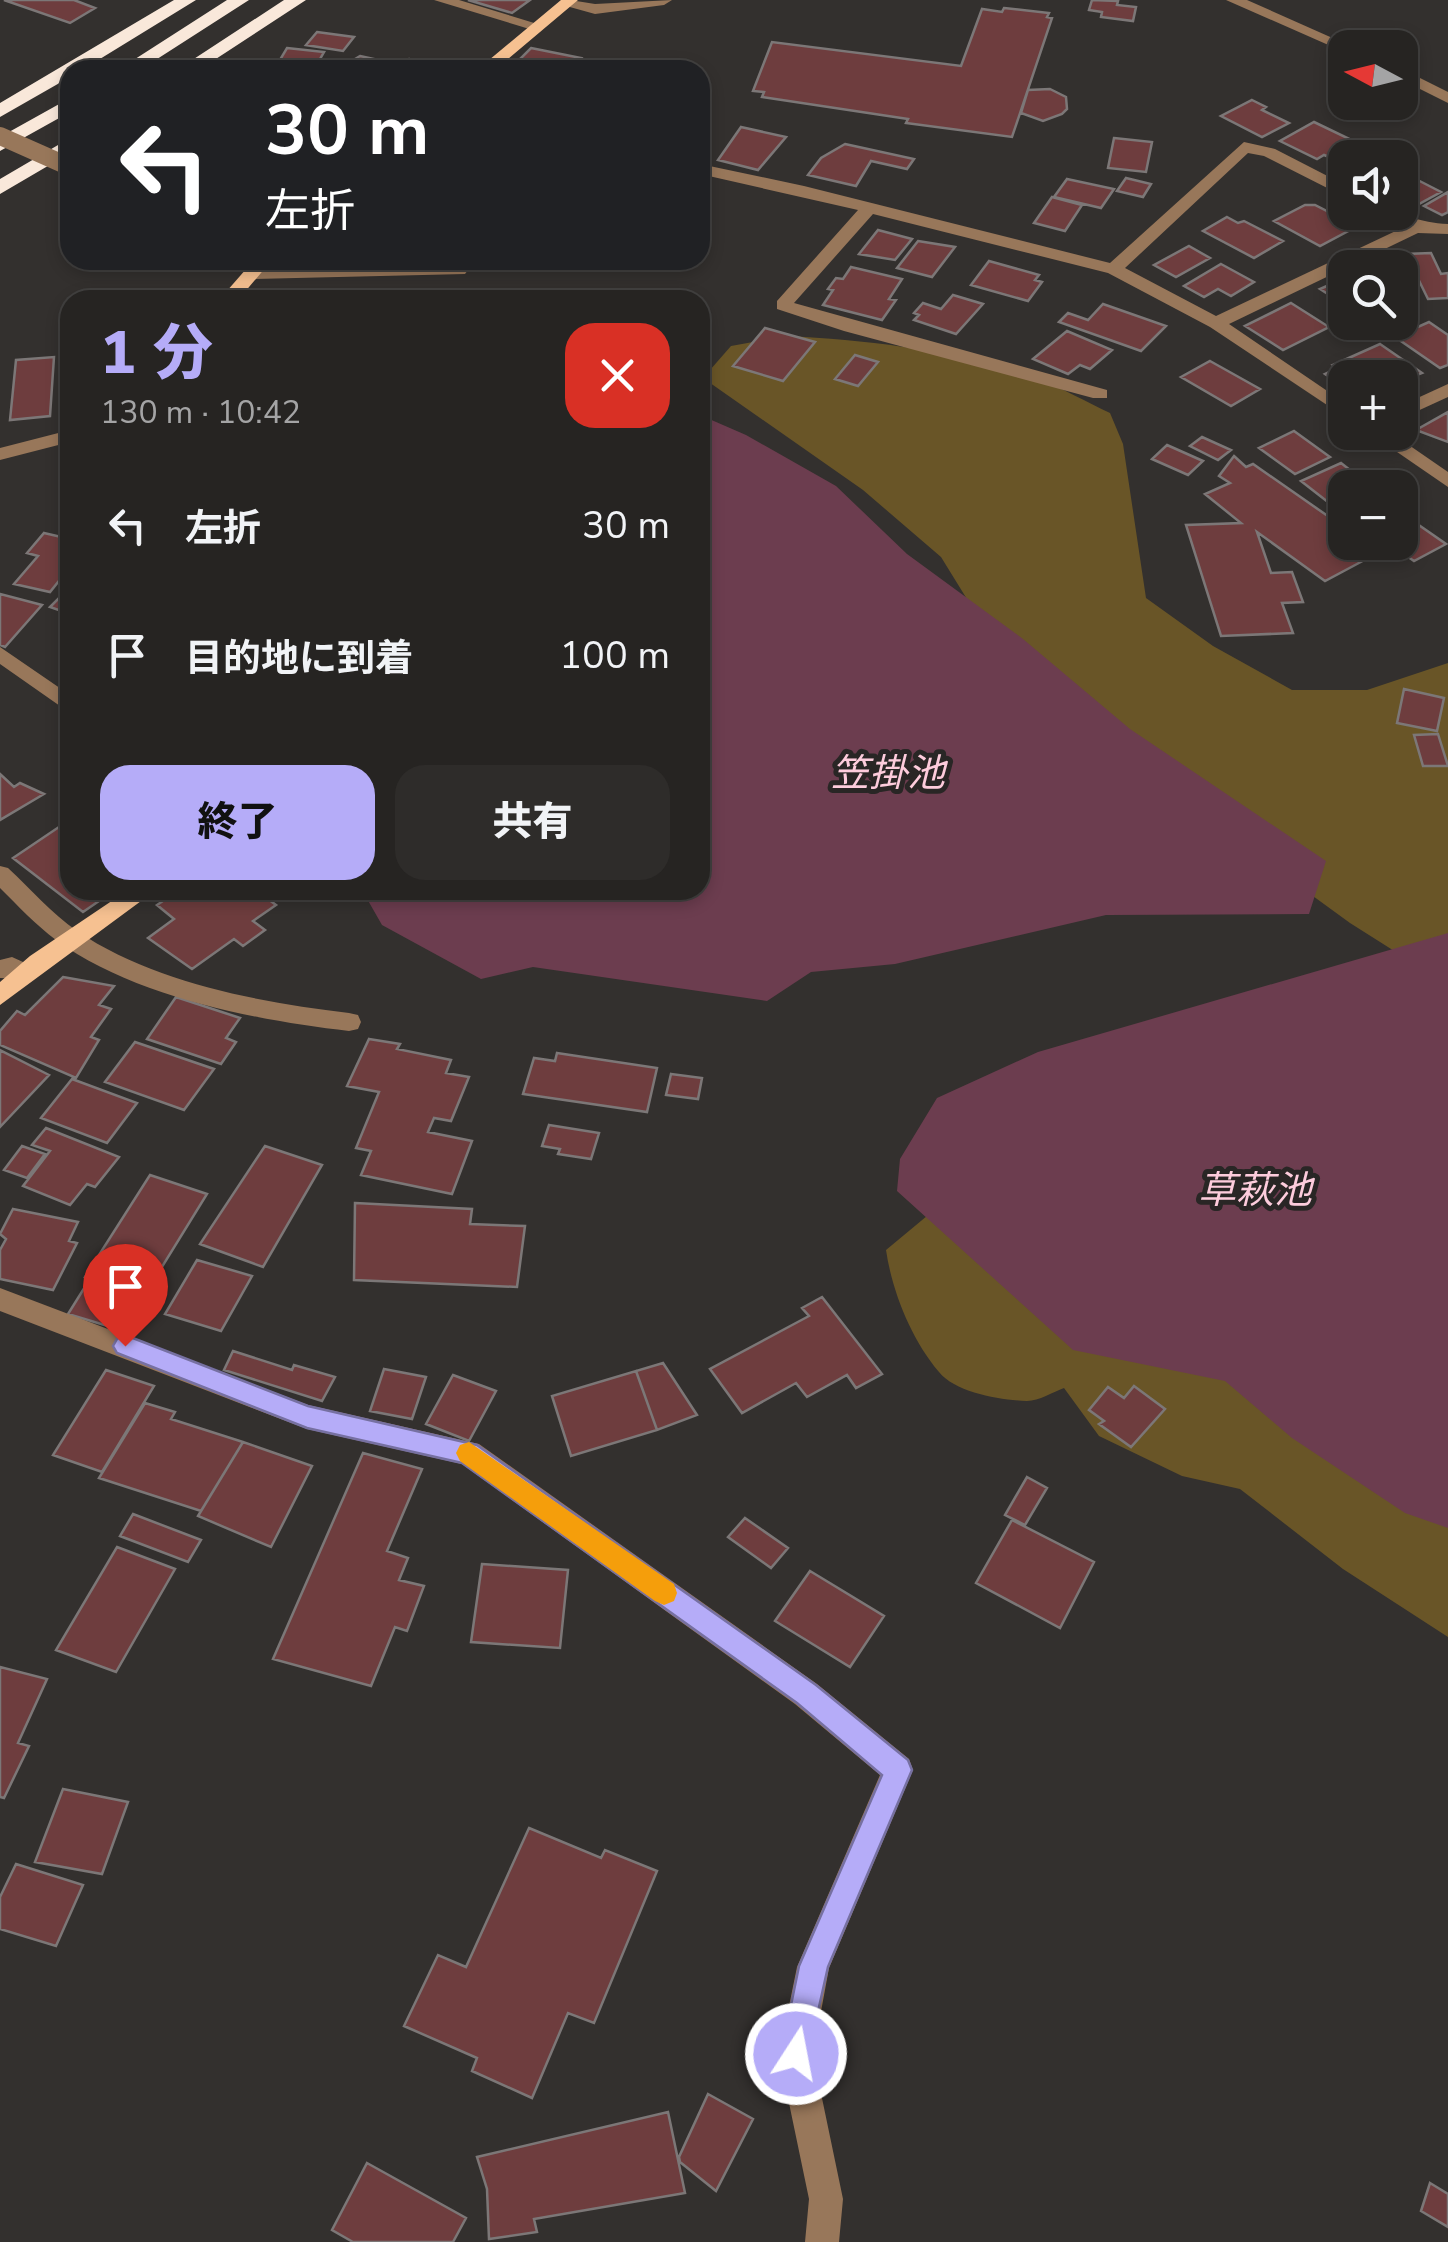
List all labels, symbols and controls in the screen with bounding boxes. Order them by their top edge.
north arrow [1328,30,1418,120]
map controls [1328,30,1418,560]
text: 30 m [265,83,429,179]
icon: left [100,100,230,230]
button: sound [1328,140,1418,230]
text: 左折 [265,181,355,242]
button: search [1328,250,1418,340]
text: 1 分 [100,312,213,394]
button: close [565,323,670,428]
button: + [1328,360,1418,450]
text: 130 m · 10:42 [100,391,301,434]
button: − [1328,470,1418,560]
icon: left [100,498,155,553]
text: 30 m [582,500,670,551]
text: 左折 [185,503,261,554]
icon: arrive [100,628,155,683]
text: 100 m [559,630,670,681]
text: 目的地に到着 [185,633,413,684]
water label: 笠掛池 [831,748,949,799]
button: 終了 [100,765,375,880]
button: 共有 [395,765,670,880]
water label: 草萩池 [1198,1165,1316,1216]
pin [83,1244,168,1347]
icon: arrive [98,1259,153,1314]
position arrow [744,2002,848,2106]

